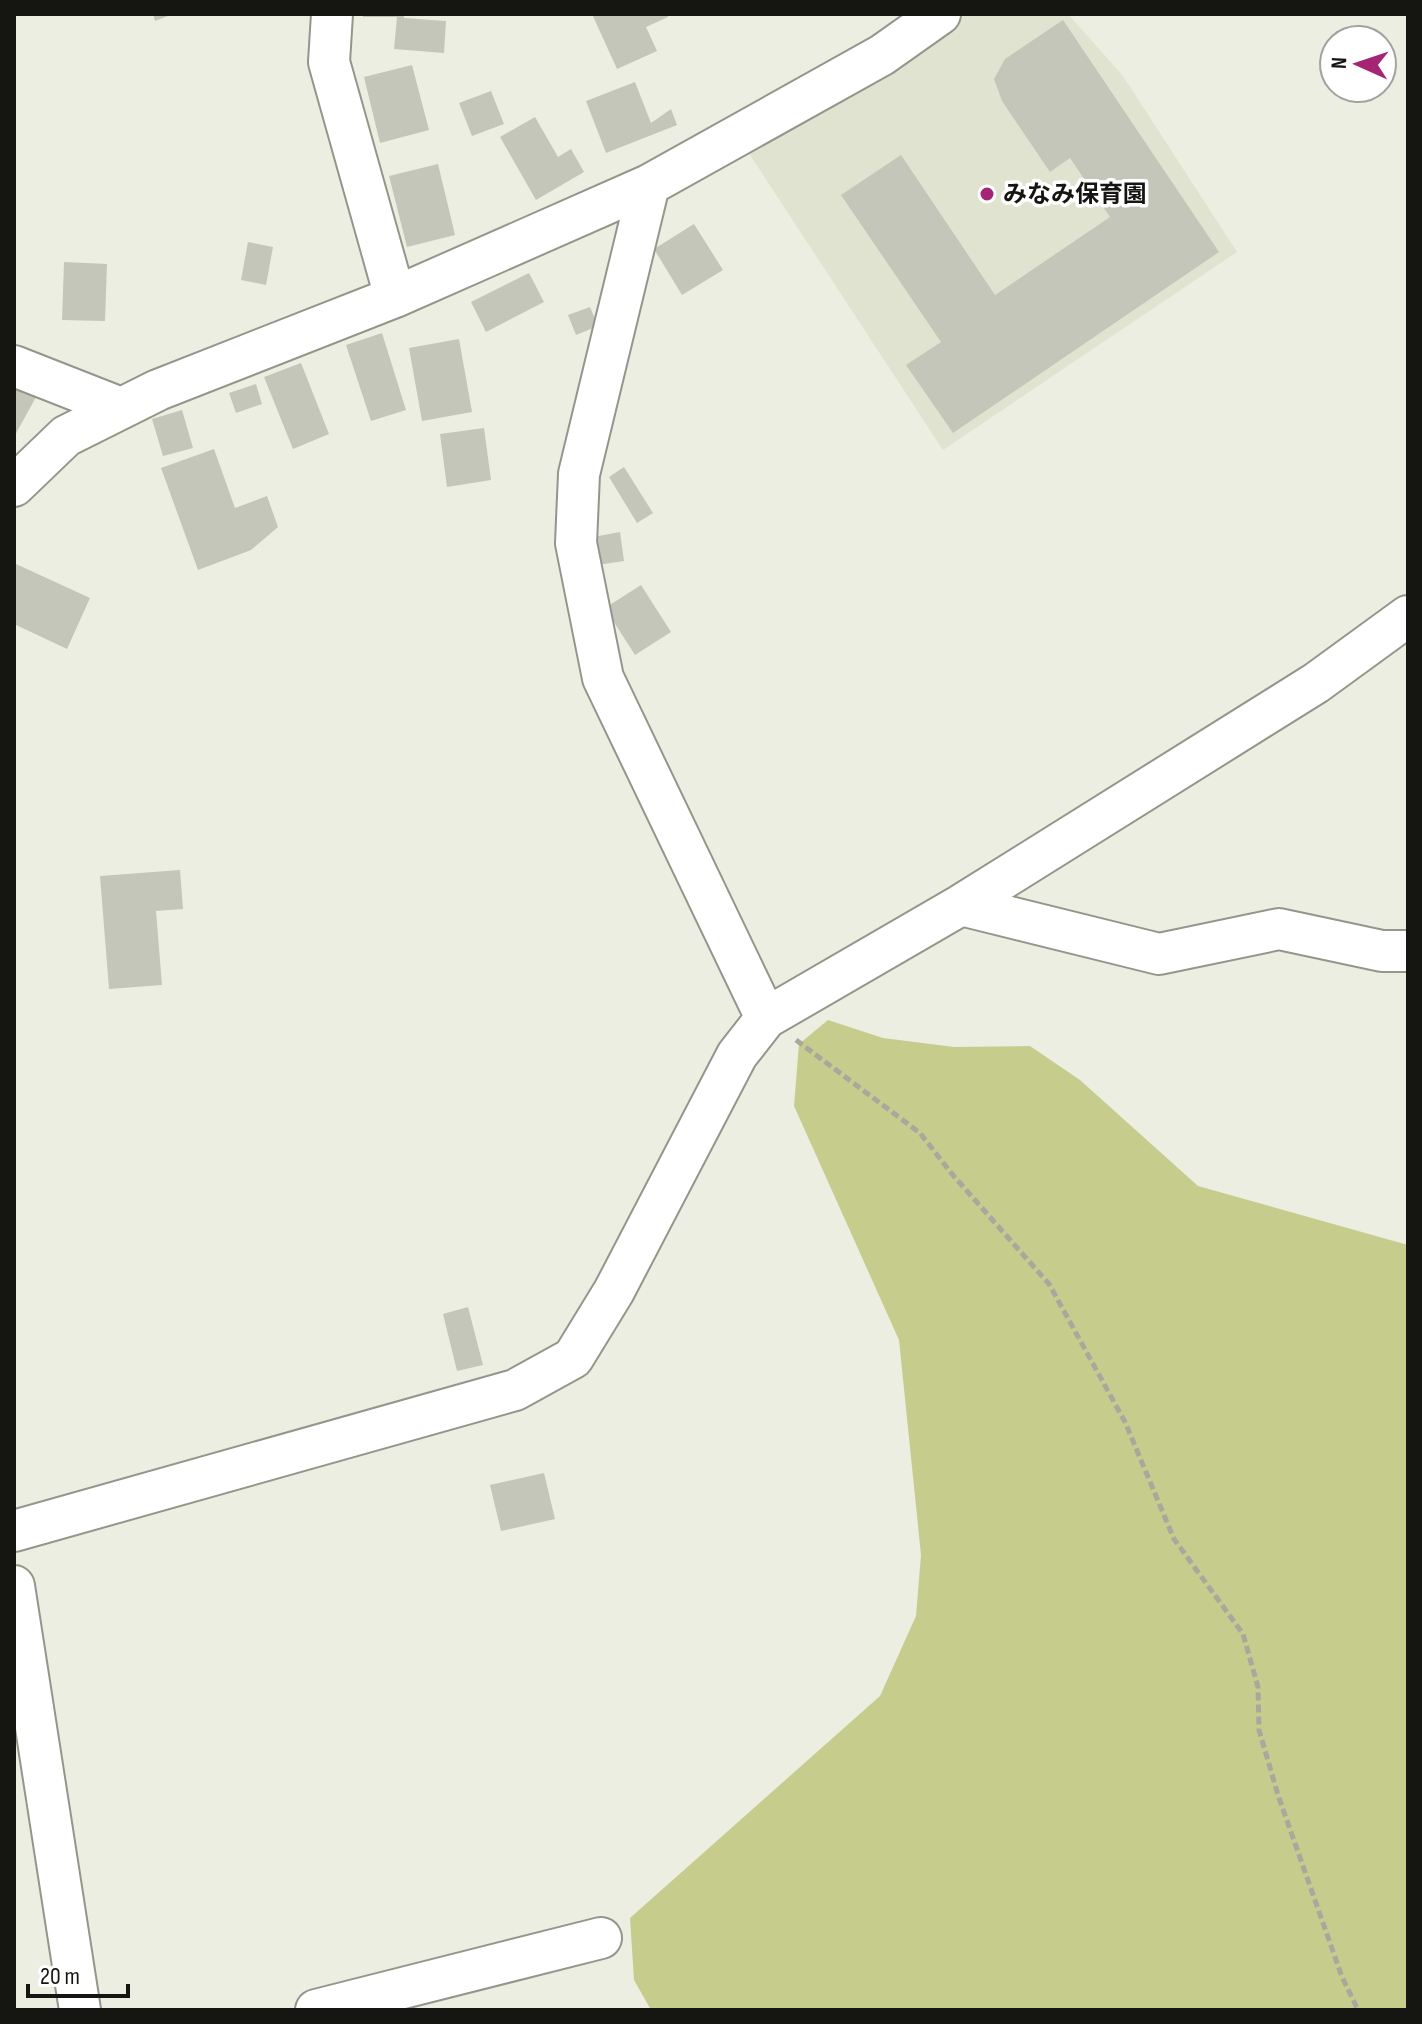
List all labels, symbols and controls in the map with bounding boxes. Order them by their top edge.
north arrow [1318,24,1398,104]
text: N [1326,56,1353,70]
place label: みなみ保育園 [1003,180,1147,209]
marker: みなみ保育園 [978,185,996,203]
scale bar [28,1948,128,1998]
text: 20 m [40,1962,80,1991]

